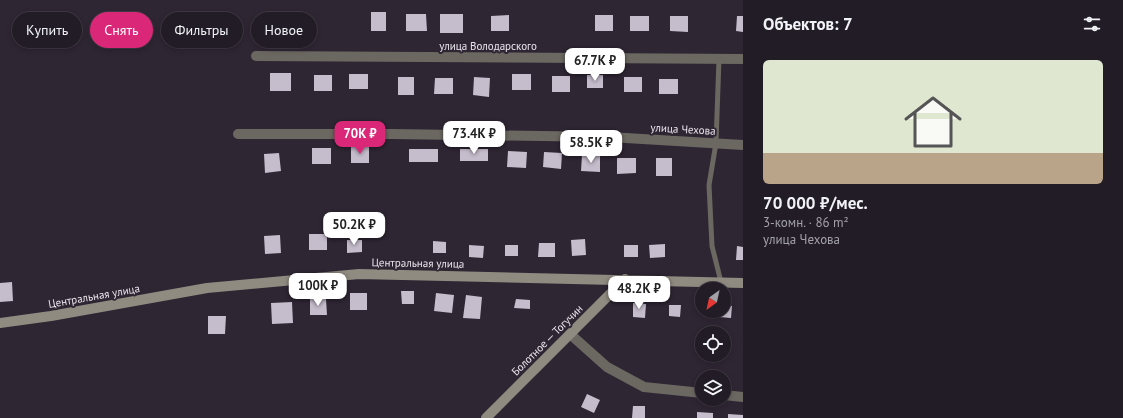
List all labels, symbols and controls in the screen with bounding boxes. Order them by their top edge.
chip: Купить [12,12,82,48]
chip: Снять [90,12,153,48]
chip: Фильтры [161,12,243,48]
chip: Новое [251,12,317,48]
text: Объектов: 7 [763,13,853,35]
icon: filters [1081,13,1103,35]
street label: улица Володарского [439,39,537,53]
pin: 67.7K ₽ [558,48,632,82]
text: 67.7K ₽ [574,52,616,69]
icon: home [897,86,969,158]
street label: улица Чехова [650,120,716,138]
pin: 70K ₽ [332,121,388,155]
pin: 73.4K ₽ [437,121,511,155]
text: 70K ₽ [343,125,377,142]
text: 73.4K ₽ [452,125,496,142]
pin: 58.5K ₽ [554,130,628,164]
text: 58.5K ₽ [569,134,613,151]
text: 70 000 ₽/мес. [763,192,868,214]
pin: 50.2K ₽ [317,212,391,246]
text: 3-комн. · 86 m² [763,214,849,231]
text: 50.2K ₽ [332,216,376,233]
text: улица Чехова [763,231,840,248]
street label: Центральная улица [371,255,465,271]
pin: 100K ₽ [285,273,351,307]
pin: 48.2K ₽ [602,276,676,310]
text: 100K ₽ [298,277,338,294]
text: 48.2K ₽ [617,280,661,297]
street label: Центральная улица [47,281,141,311]
north arrow [695,282,731,318]
map controls [695,282,731,406]
street label: Болотное — Тогучин [509,301,586,378]
button: locate [695,326,731,362]
button: layers [695,370,731,406]

